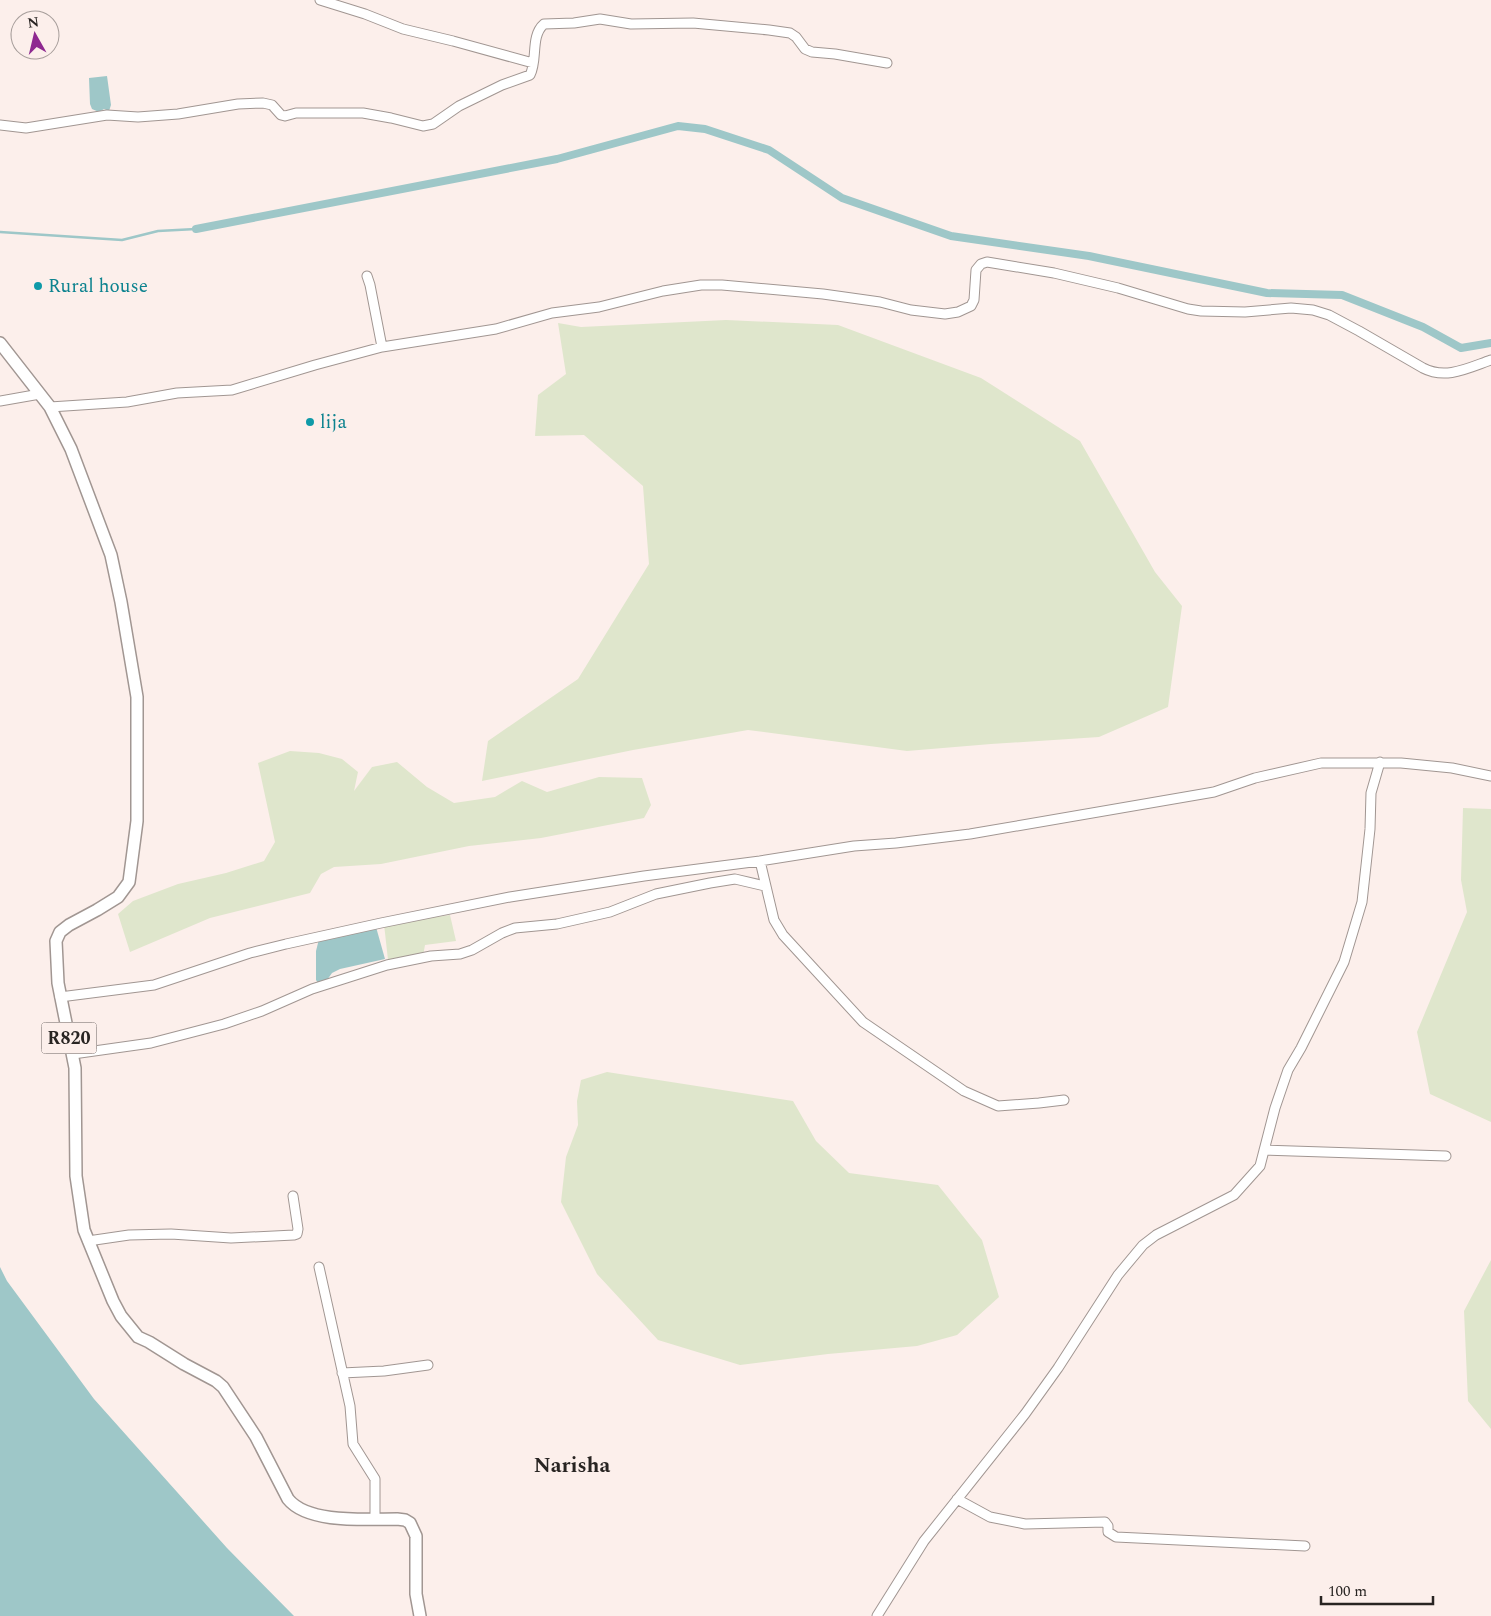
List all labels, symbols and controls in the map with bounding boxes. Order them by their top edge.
north arrow [10,10,60,60]
text: N [26,11,40,34]
place label: Rural house [48,272,148,301]
marker: Rural house [32,280,44,292]
place label: lija [320,408,347,437]
marker: lija [304,416,316,428]
road number: R820 [42,1022,96,1054]
district label: Narisha [534,1450,611,1482]
scale bar [1321,1574,1434,1606]
text: 100 m [1328,1580,1367,1603]

